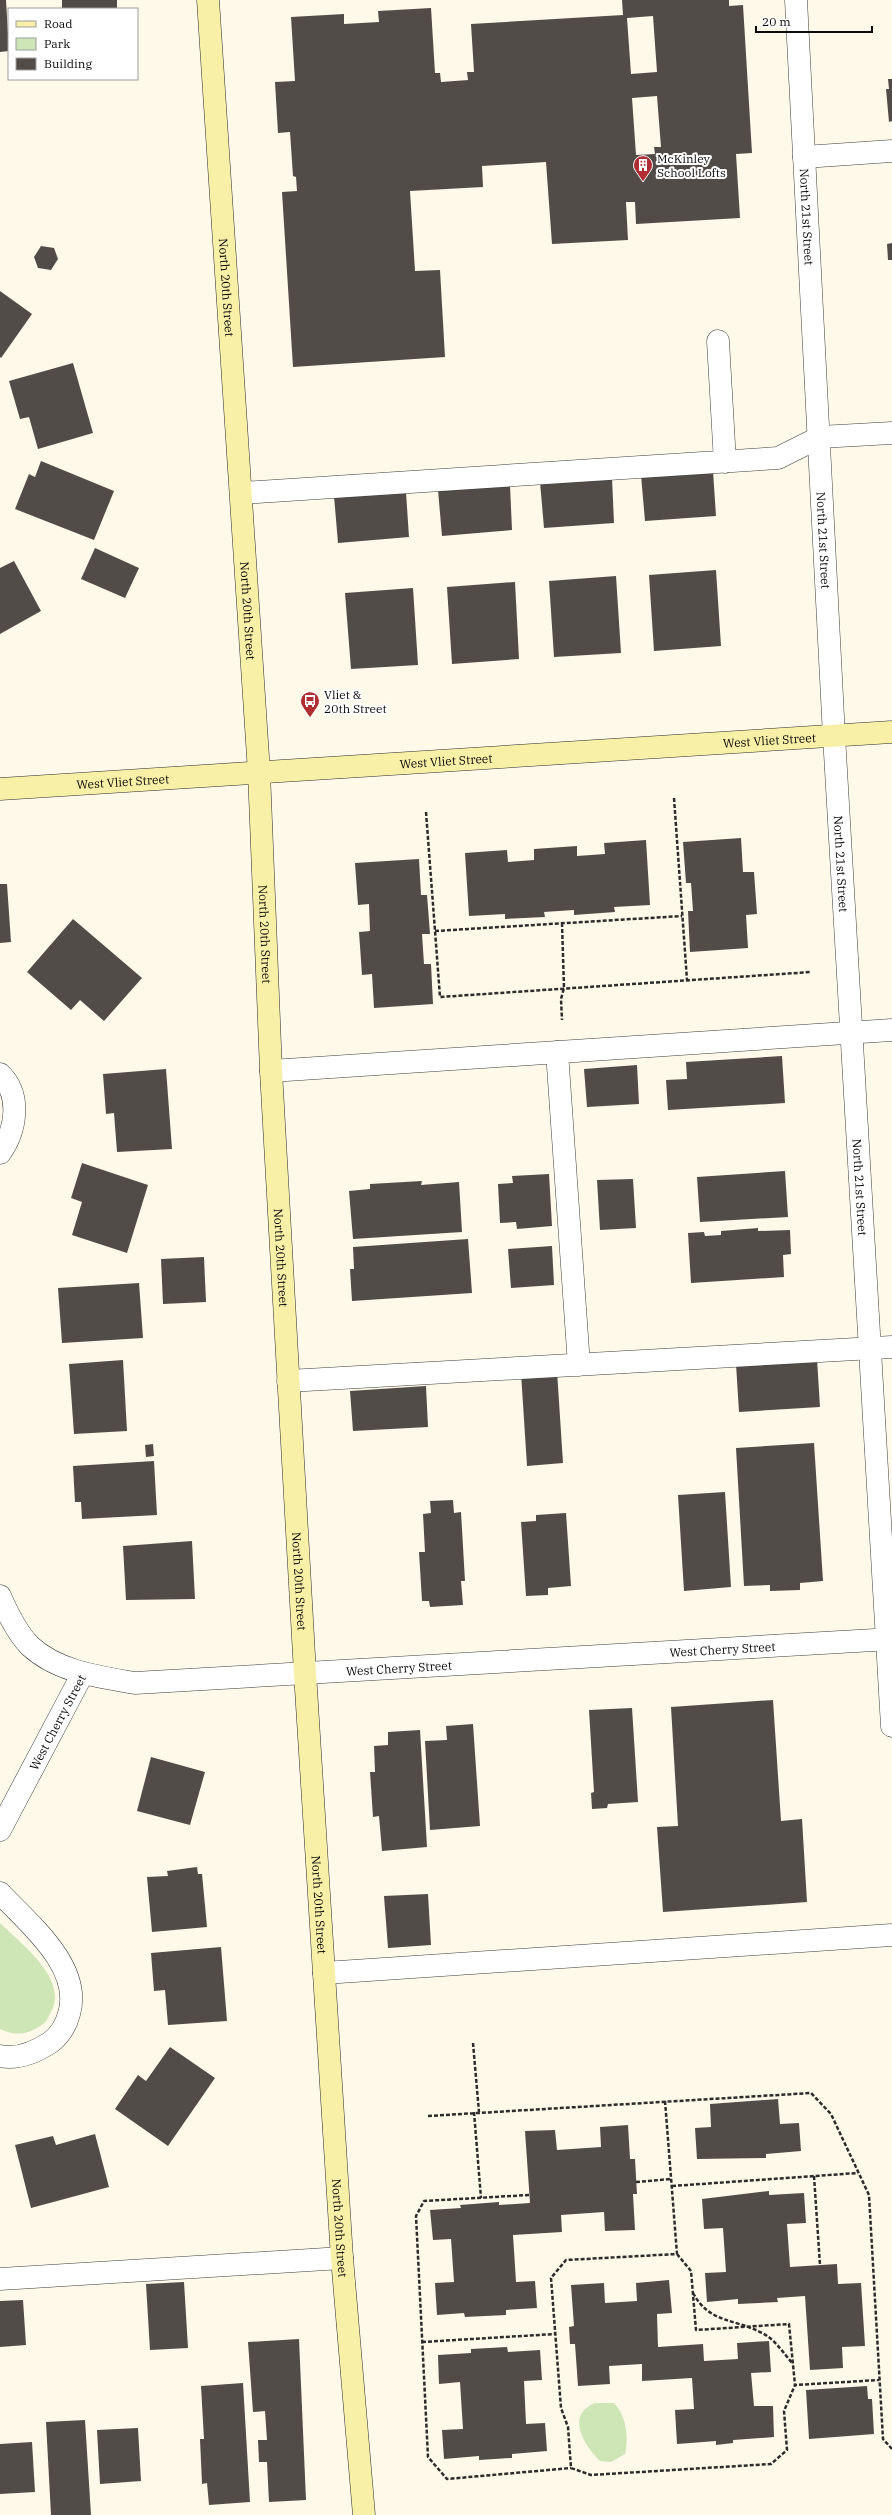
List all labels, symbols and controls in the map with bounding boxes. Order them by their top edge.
legend [8,8,138,80]
scale bar [756,8,872,34]
text: 20 m [762,14,791,29]
text: Road [44,16,73,31]
text: Park [44,36,70,51]
text: Building [44,56,92,71]
place label: McKinley School Lofts [657,151,726,180]
building icon: McKinley School Lofts [632,154,654,182]
street label: North 21st Street [797,168,817,266]
street label: North 20th Street [216,238,238,337]
street label: North 21st Street [814,491,834,589]
street label: North 20th Street [238,561,259,660]
place label: Vliet & 20th Street [324,687,387,716]
bus stop icon: Vliet & 20th Street [299,690,321,718]
street label: West Vliet Street [723,729,816,750]
street label: West Vliet Street [399,750,493,771]
street label: West Vliet Street [76,771,170,792]
street label: North 21st Street [831,815,852,913]
street label: North 20th Street [256,885,275,984]
street label: North 21st Street [850,1138,871,1236]
street label: North 20th Street [271,1208,292,1308]
street label: North 20th Street [290,1532,310,1631]
street label: West Cherry Street [669,1638,776,1659]
street label: West Cherry Street [346,1657,452,1678]
street label: West Cherry Street [26,1672,88,1773]
street label: North 20th Street [309,1855,330,1954]
street label: North 20th Street [330,2178,351,2278]

